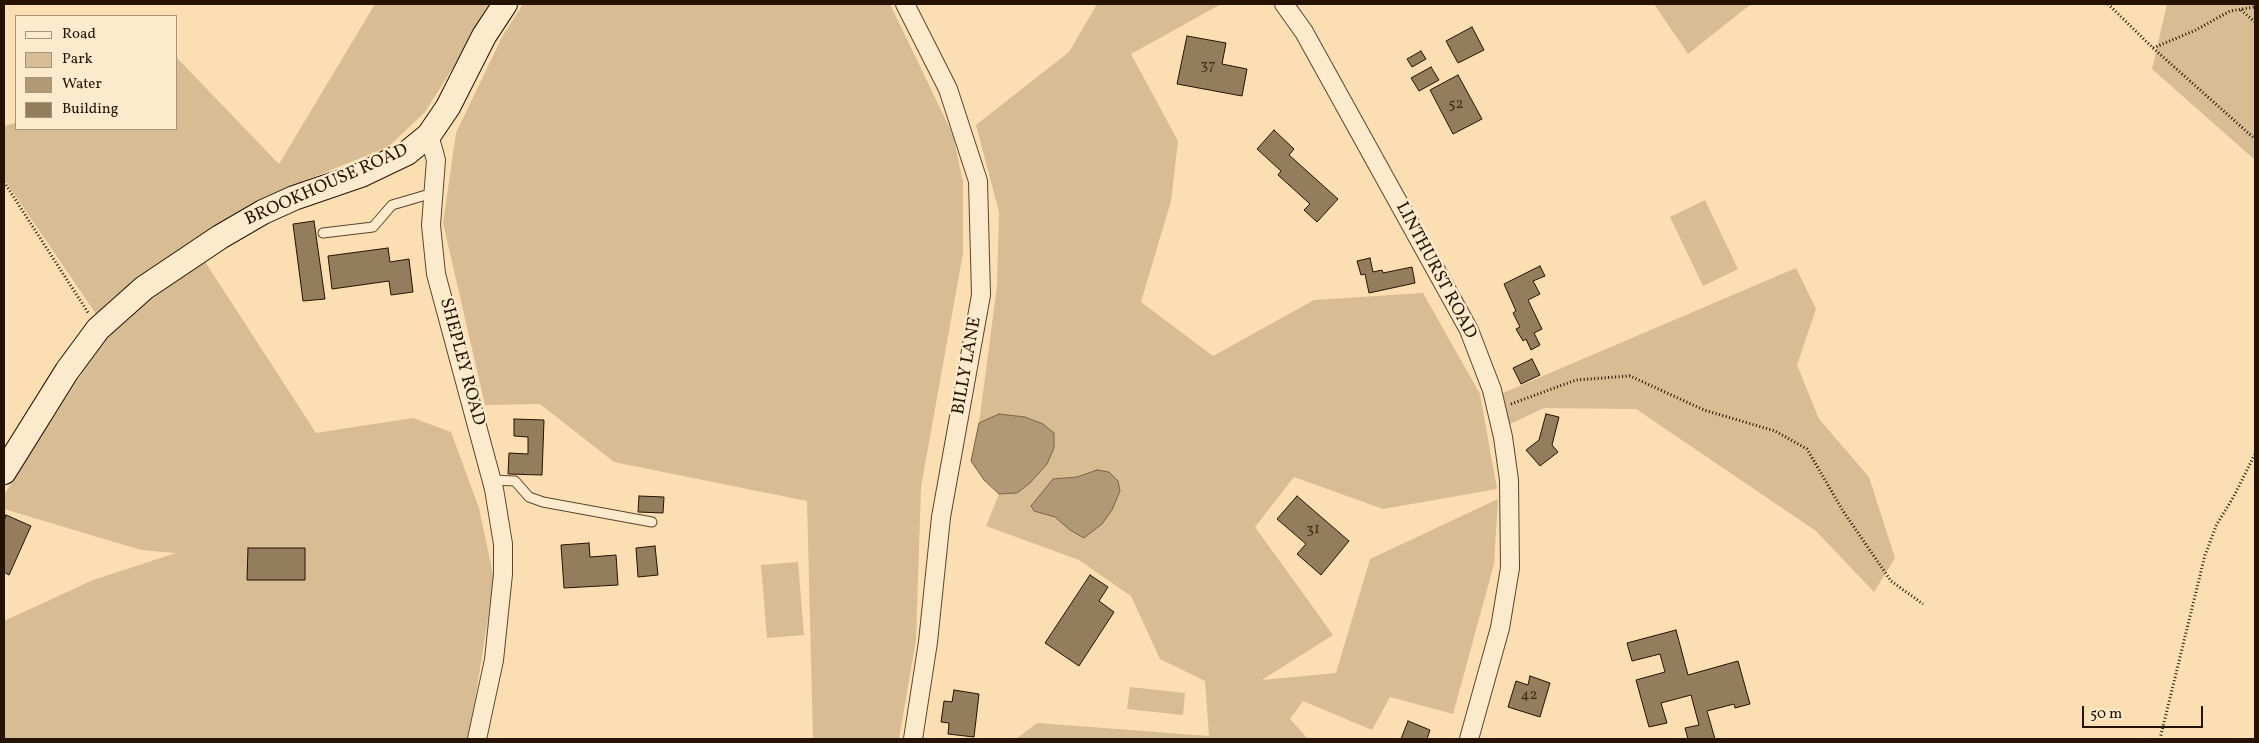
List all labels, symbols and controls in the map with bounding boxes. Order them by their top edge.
legend [15,15,178,130]
text: Road [62,24,96,45]
text: Park [62,49,93,70]
house number: 37 [1201,57,1215,75]
text: Water [62,74,102,95]
house number: 52 [1448,96,1464,114]
text: Building [62,99,118,120]
street label: BROOKHOUSE ROAD [242,140,412,232]
street label: LINTHURST ROAD [1390,199,1480,343]
street label: SHEPLEY ROAD [434,296,488,428]
street label: BILLY LANE [949,315,987,417]
house number: 31 [1306,521,1320,539]
house number: 42 [1520,687,1538,705]
scale bar [2084,696,2205,728]
text: 50 m [2090,704,2122,725]

